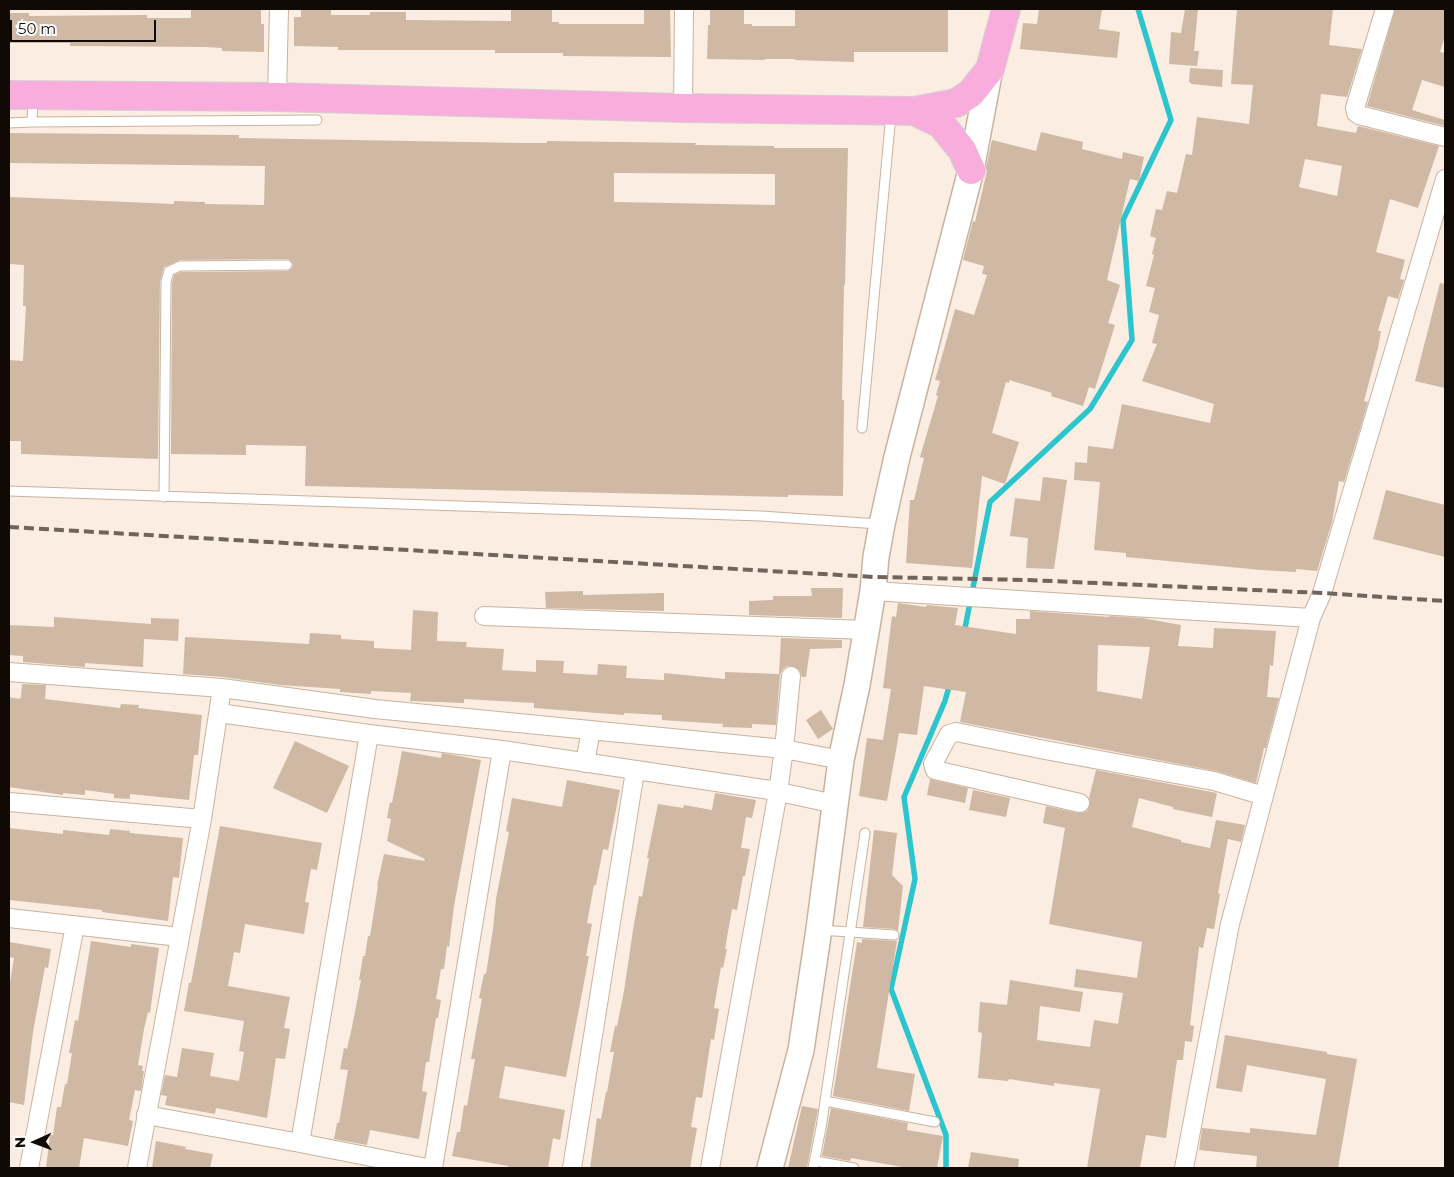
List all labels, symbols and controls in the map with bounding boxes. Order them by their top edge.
scale bar [12,10,159,42]
text: 50 m [18,19,56,38]
north arrow [10,1117,60,1167]
text: N [11,1137,29,1148]

